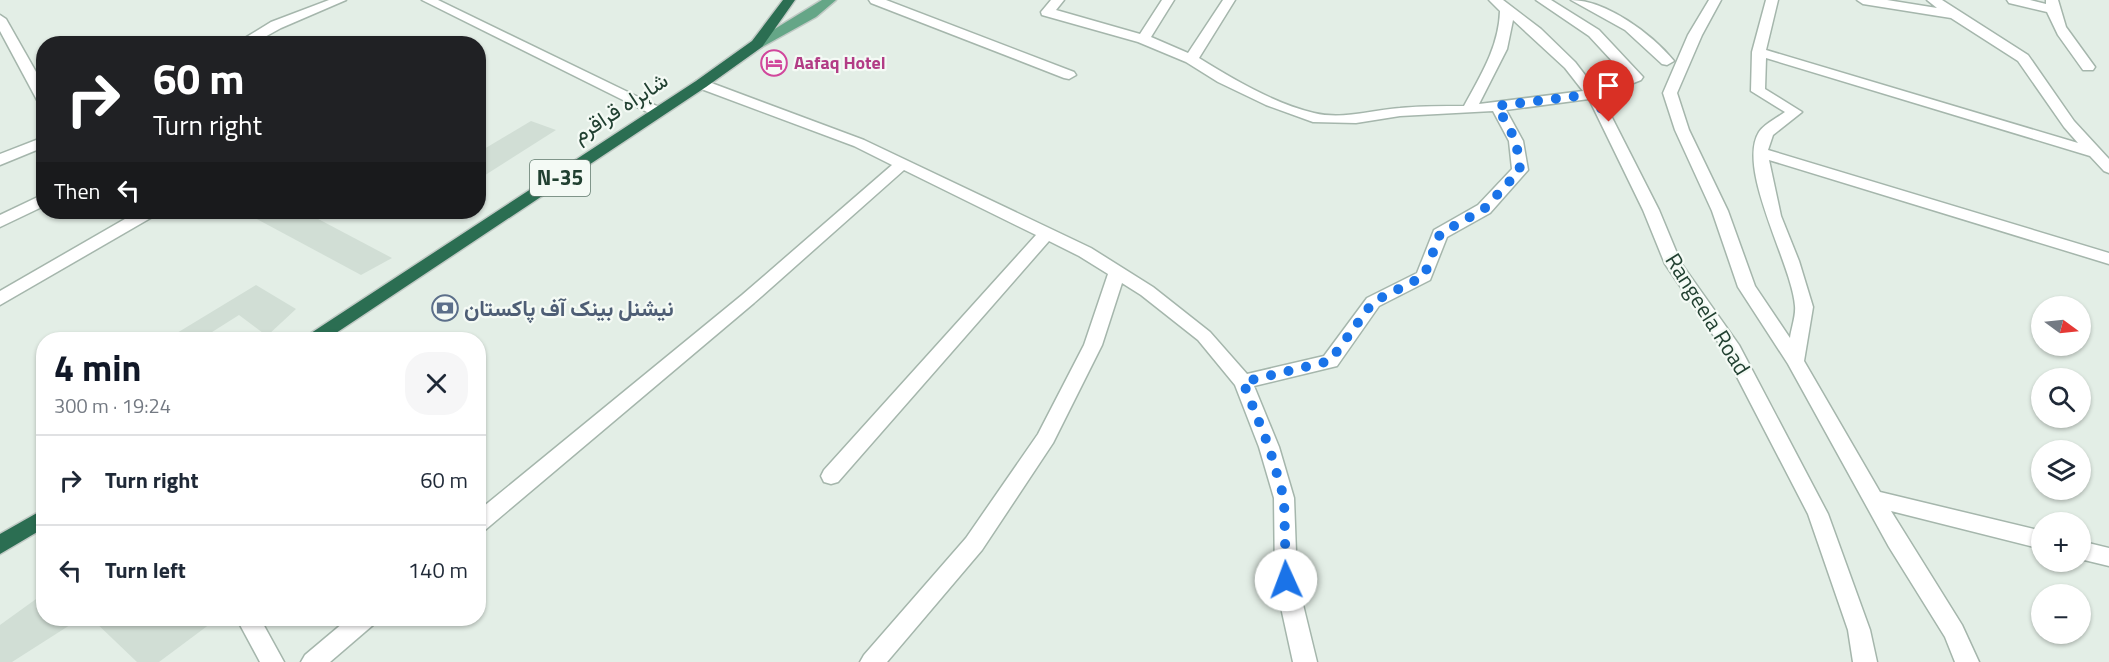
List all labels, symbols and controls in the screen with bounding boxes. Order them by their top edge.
text: 60 m [153,46,245,110]
hotel icon: Aafaq Hotel [759,48,789,78]
place label: Aafaq Hotel [794,49,886,76]
icon: right [54,60,132,138]
pin [1583,60,1634,122]
street label: شاہراہ قراقرم [565,63,675,151]
icon: arrive [1592,69,1625,102]
text: Turn right [153,104,262,145]
road number: N-35 [530,160,590,196]
text: Then [54,174,100,208]
icon: left [112,174,145,207]
street label: Rangeela Road [1657,246,1759,382]
place label: نیشنل بینک آف پاکستان [464,291,674,325]
bank icon: نیشنل بینک آف پاکستان [430,293,460,323]
north arrow [2031,296,2091,356]
map controls [2031,296,2091,644]
text: 4 min [54,340,141,395]
button: close [405,352,468,415]
button: search [2031,368,2091,428]
text: 300 m · 19:24 [54,390,171,421]
button: layers [2031,440,2091,500]
text: Turn right [105,463,199,497]
text: 60 m [420,463,468,497]
icon: right [54,464,87,497]
button: + [2031,512,2091,572]
position arrow [1254,548,1318,612]
text: Turn left [105,553,186,587]
text: 140 m [408,553,468,587]
icon: left [54,554,87,587]
button: − [2031,584,2091,644]

